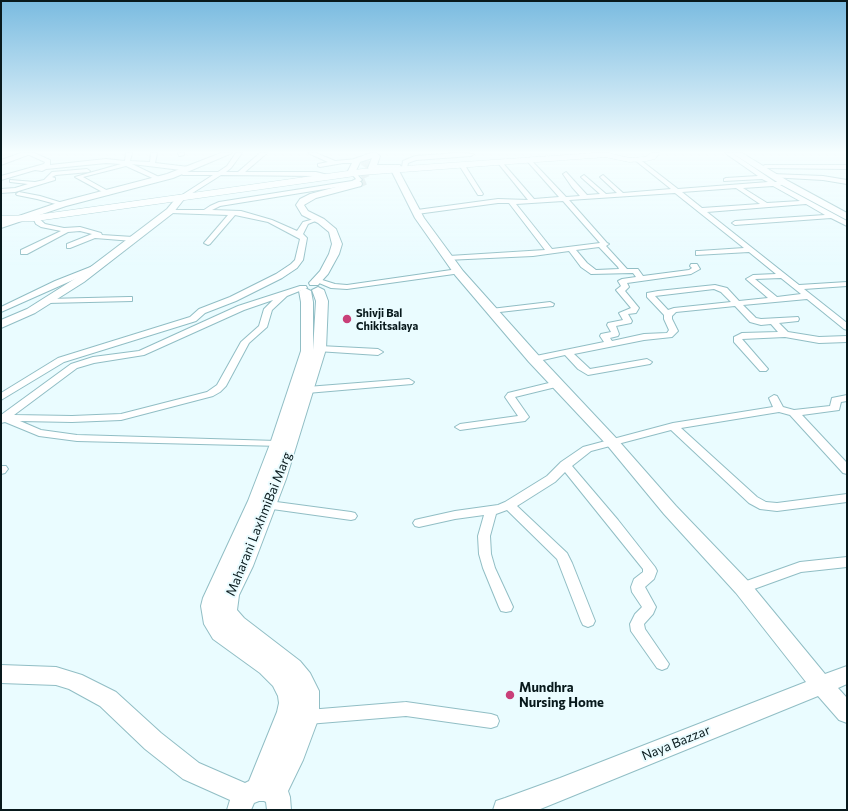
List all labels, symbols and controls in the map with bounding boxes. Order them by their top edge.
place label: Shivji Bal Chikitsalaya [356,306,418,332]
marker: Shivji Bal Chikitsalaya [341,313,353,325]
street label: Maharani LaxhmiBai Marg [223,450,295,598]
place label: Mundhra Nursing Home [519,680,604,711]
marker: Mundhra Nursing Home [504,689,516,701]
street label: Naya Bazzar [639,722,713,764]

